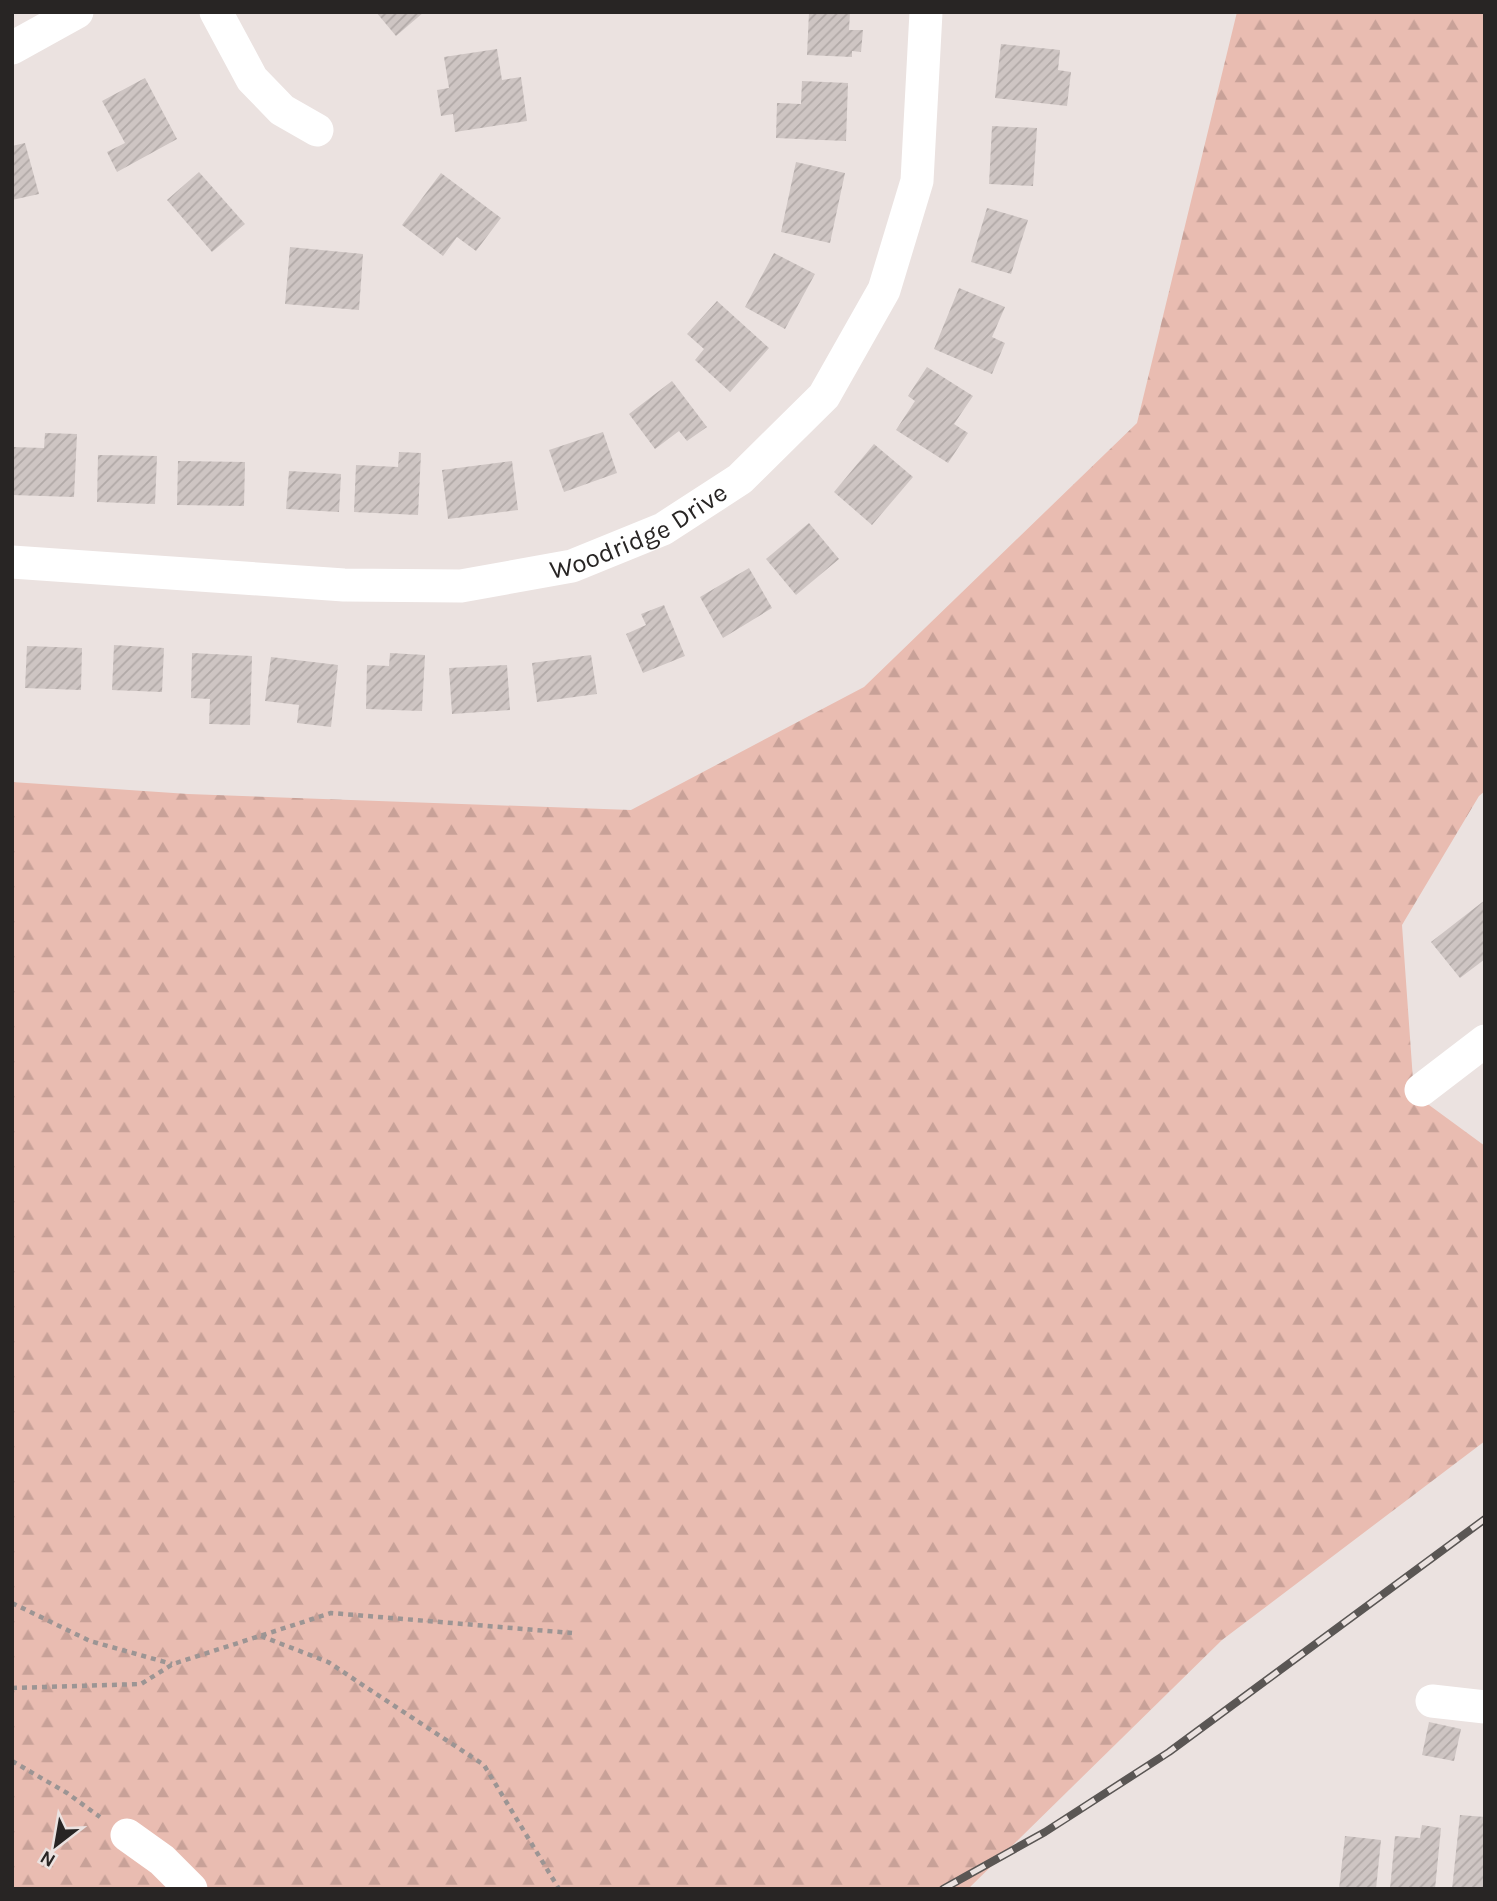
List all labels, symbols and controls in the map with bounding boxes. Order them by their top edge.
street label: Woodridge Drive [547,476,733,585]
north arrow [21,1810,91,1880]
text: N [36,1846,59,1872]

